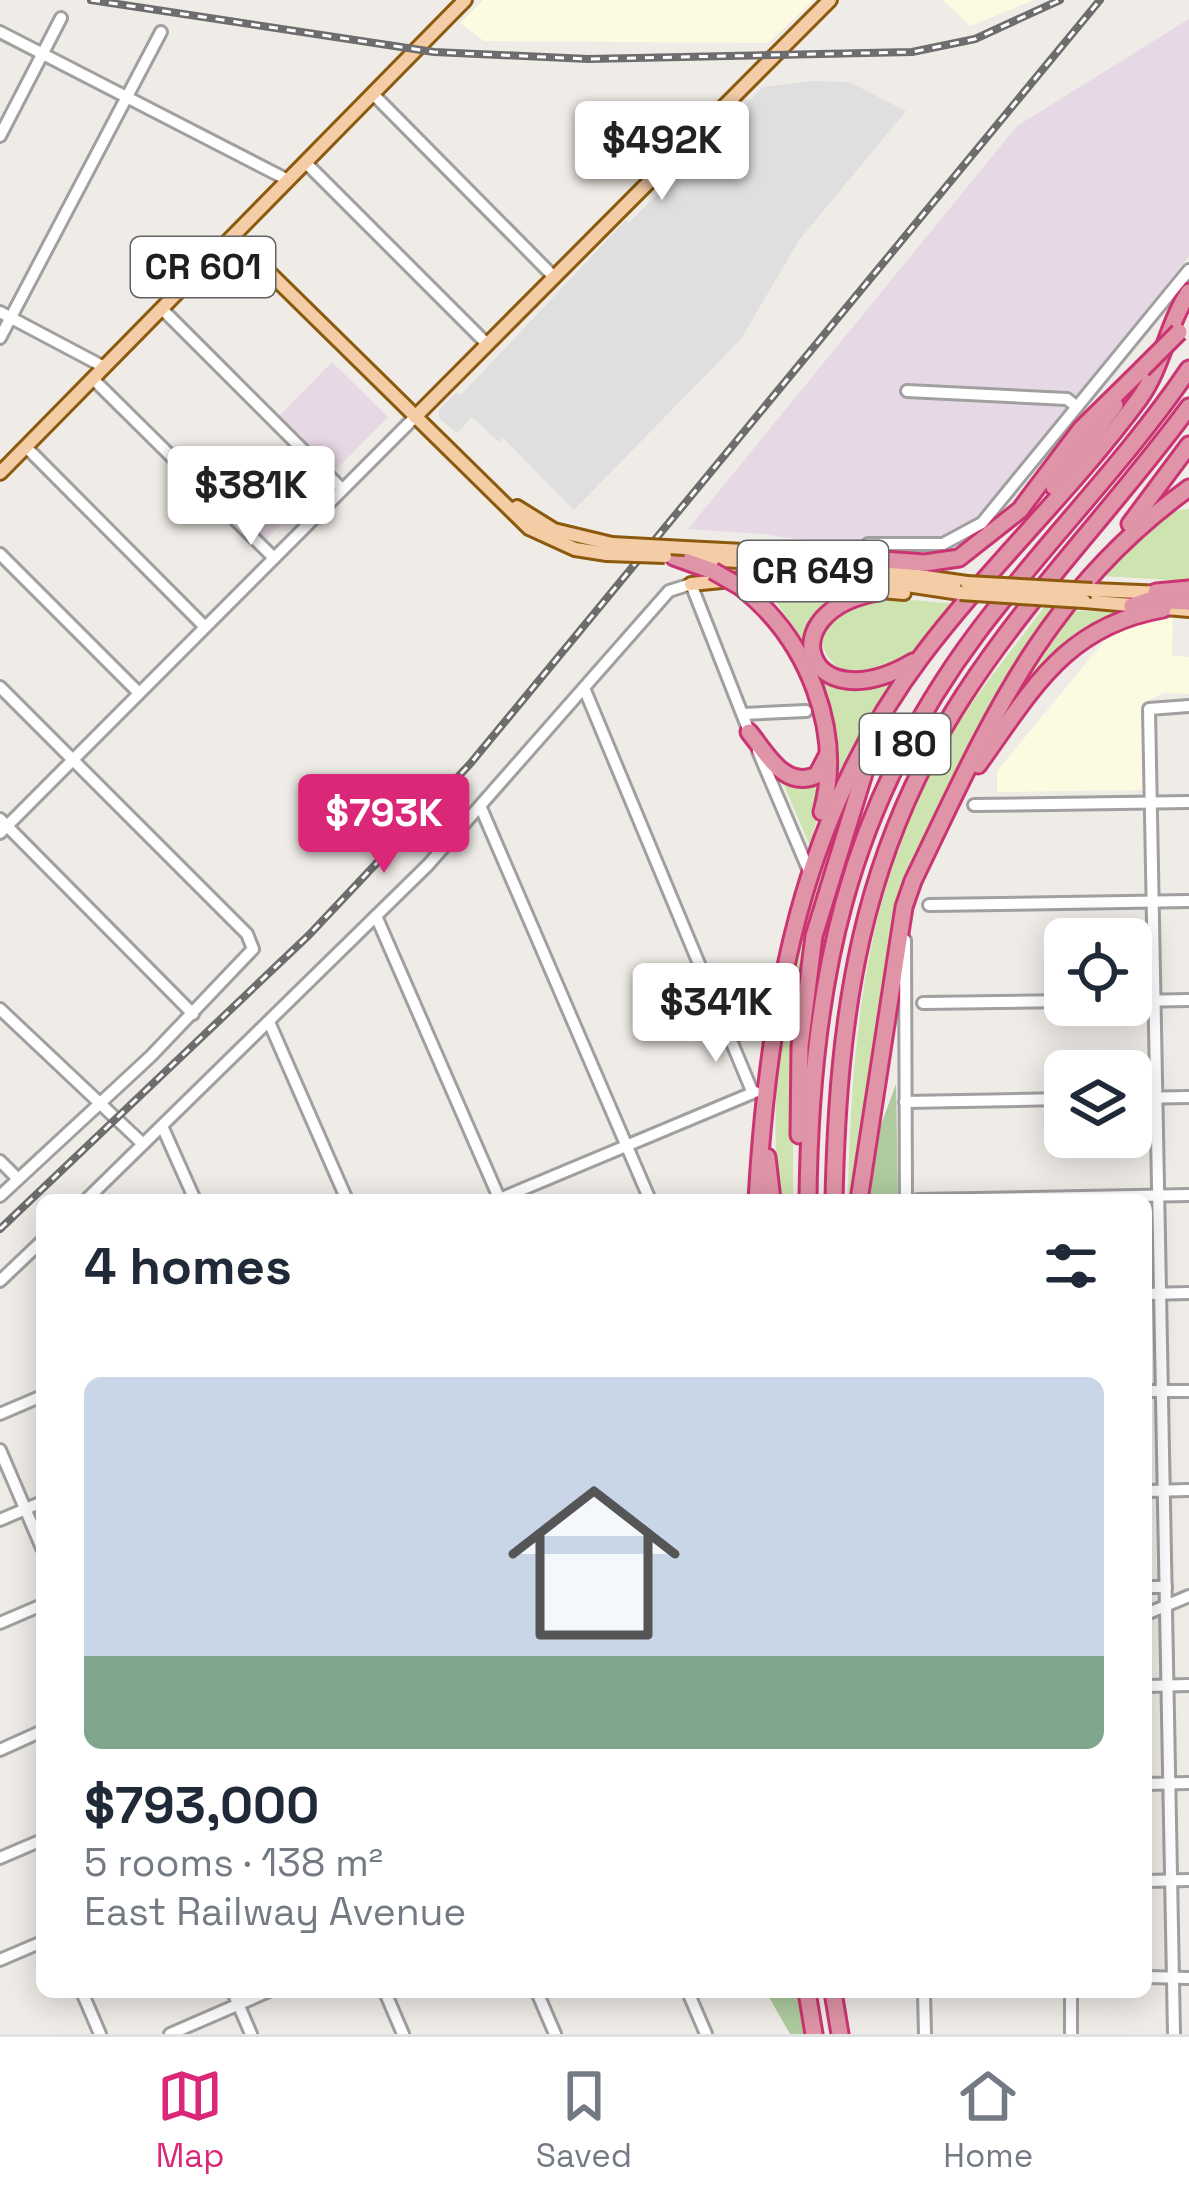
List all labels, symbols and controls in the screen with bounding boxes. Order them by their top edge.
pin: $492K [578,101,746,203]
text: $492K [602,115,722,164]
road number: CR 601 [131,237,275,297]
pin: $381K [167,446,335,548]
text: $381K [195,460,307,509]
road number: CR 649 [738,541,888,601]
road number: I 80 [860,714,950,774]
pin: $793K [300,774,468,876]
text: $793K [325,788,443,837]
map controls [1044,918,1152,1158]
button: locate [1044,918,1152,1026]
pin: $341K [632,963,800,1065]
text: $341K [660,977,772,1026]
button: layers [1044,1050,1152,1158]
icon: filters [1038,1233,1104,1299]
text: 4 homes [84,1234,292,1299]
icon: home [486,1455,702,1671]
text: $793,000 [84,1773,319,1838]
text: 5 rooms · 138 m² [84,1838,383,1887]
text: East Railway Avenue [84,1887,466,1936]
tab: Map [156,2063,224,2177]
tab: Saved [536,2063,632,2177]
tab: Home [943,2063,1033,2177]

